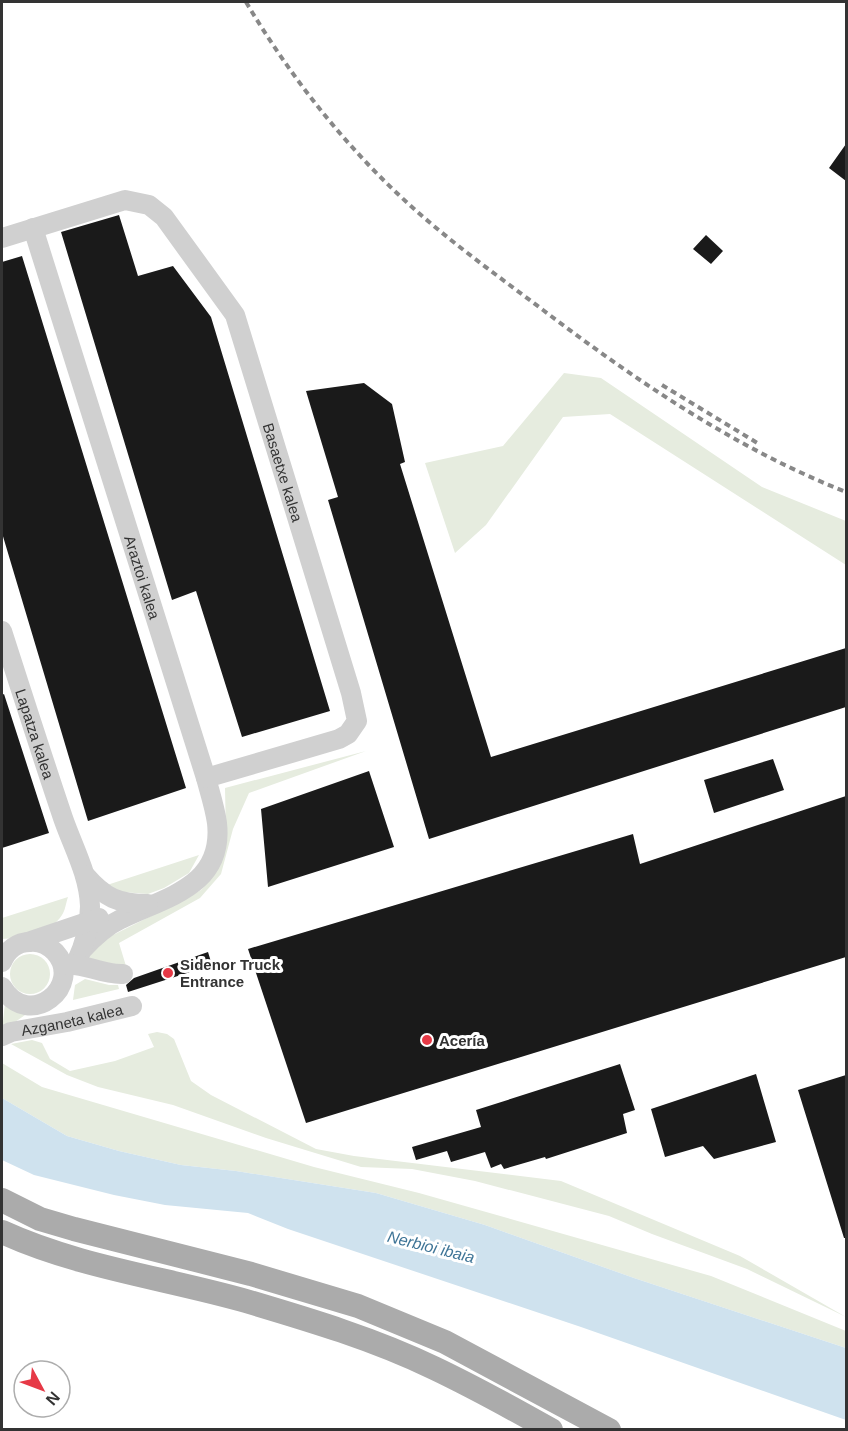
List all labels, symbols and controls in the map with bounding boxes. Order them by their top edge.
street label: Basaetxe kalea [260,421,307,524]
street label: Araztoi kalea [122,533,164,622]
street label: Lapatza kalea [13,687,58,782]
place label: Sidenor Truck Entrance [180,956,281,990]
marker: Sidenor Truck Entrance [161,966,175,980]
street label: Azganeta kalea [20,1000,125,1039]
place label: Acería [439,1032,486,1049]
marker: Acería [420,1033,434,1047]
water label: Nerbioi ibaia [386,1228,476,1266]
north arrow [12,1359,72,1419]
text: N [43,1389,63,1408]

